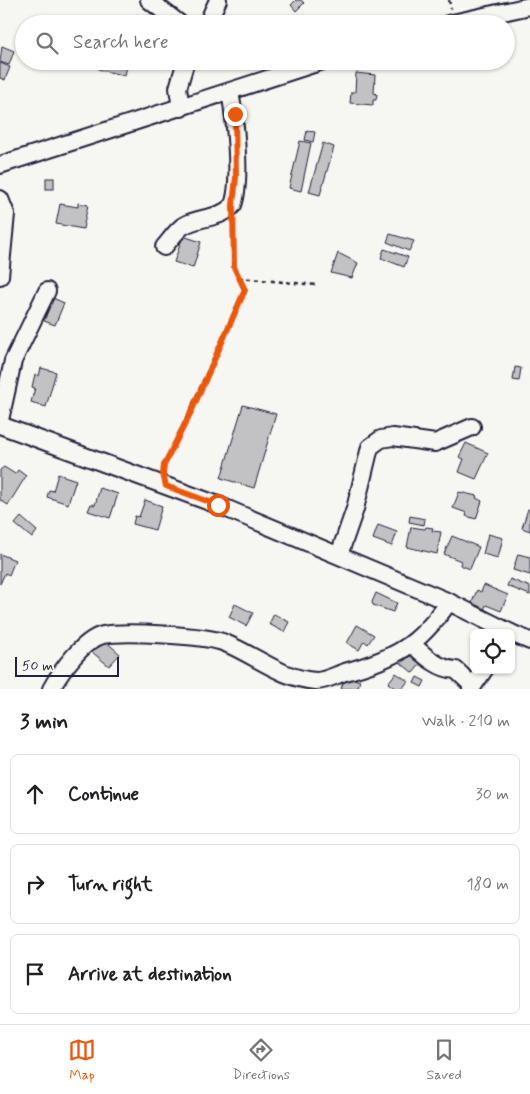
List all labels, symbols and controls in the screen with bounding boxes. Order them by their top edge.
search box [15,15,515,70]
icon: search [33,29,61,57]
text: Search here [73,30,169,55]
route end [224,103,247,126]
route start [207,494,230,517]
map controls [470,629,515,674]
button: locate [470,629,515,674]
scale bar [15,654,119,677]
text: 50 m [22,657,53,675]
text: 3 min [20,708,68,736]
text: Walk · 210 m [422,711,510,732]
icon: ahead [21,780,49,808]
text: Continue [68,782,139,807]
text: 30 m [476,784,509,805]
icon: right [21,870,49,898]
text: Turn right [68,872,152,897]
text: 180 m [466,874,509,895]
icon: arrive [21,960,49,988]
text: Arrive at destination [68,962,232,987]
tab: Map [68,1036,96,1084]
tab: Directions [233,1036,290,1084]
tab: Saved [426,1036,462,1084]

